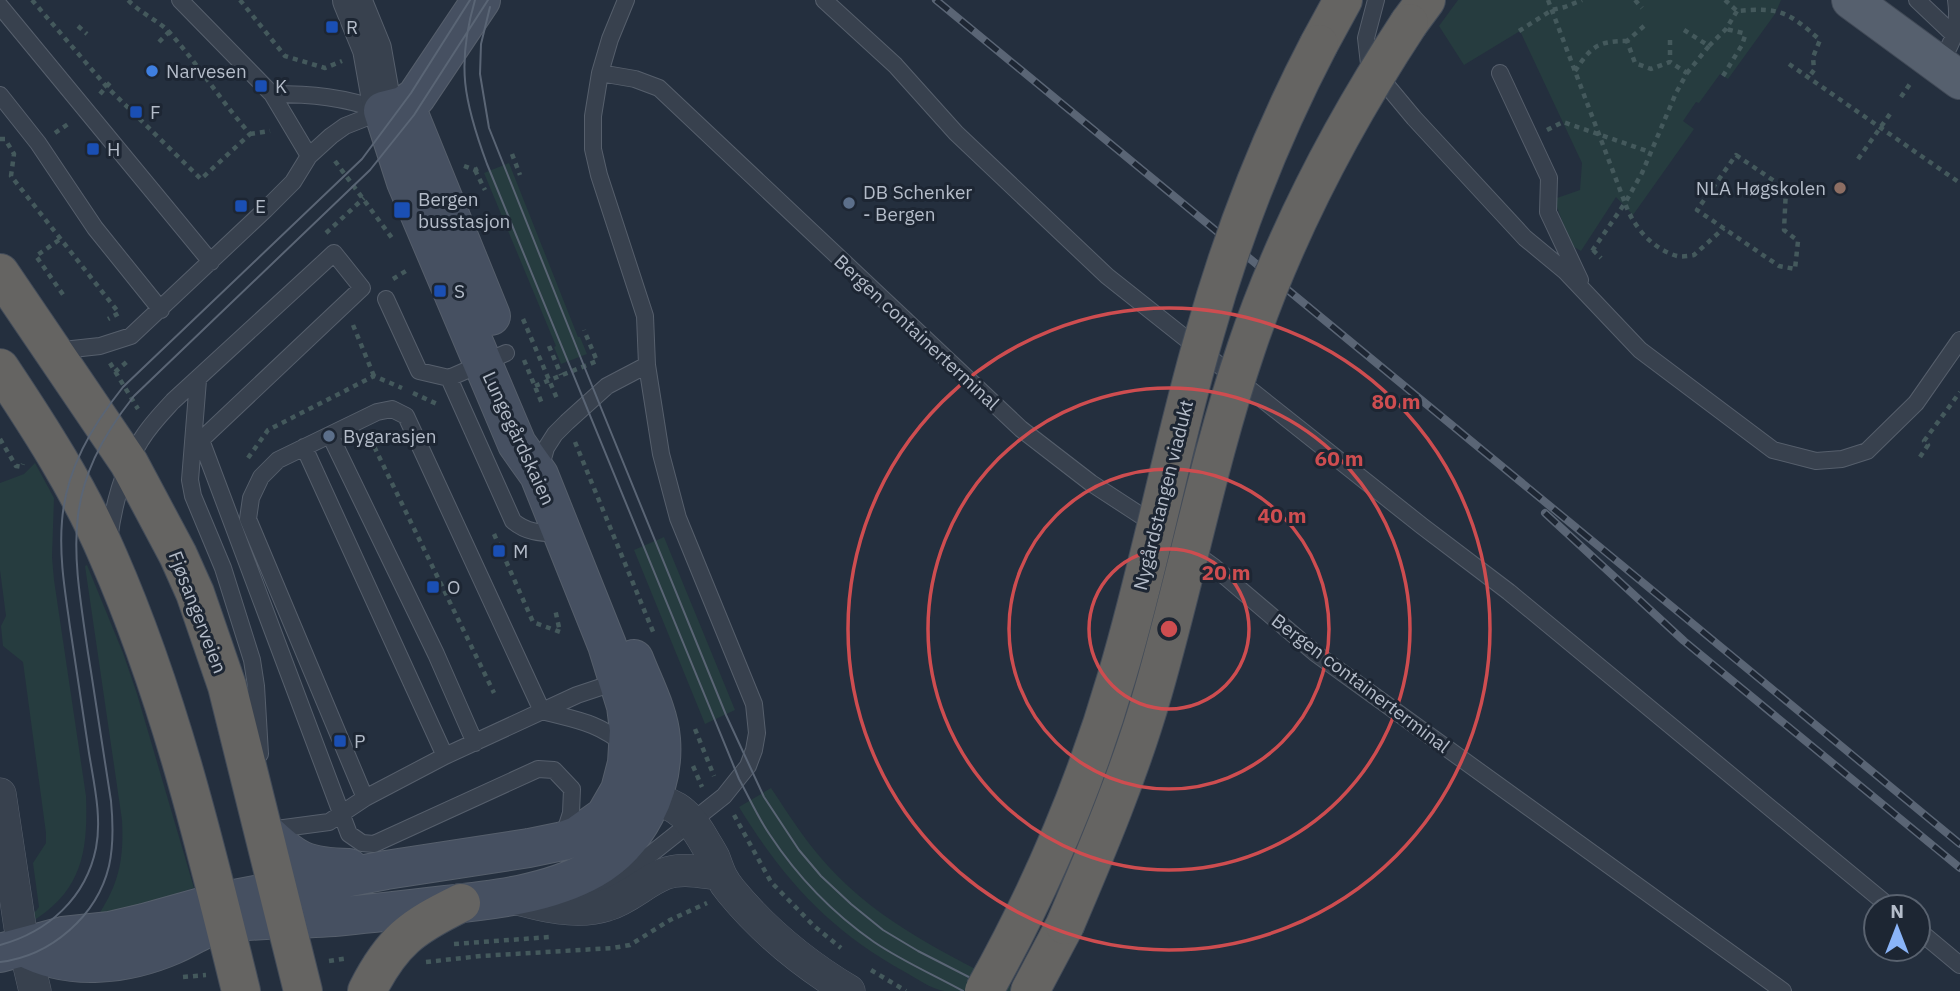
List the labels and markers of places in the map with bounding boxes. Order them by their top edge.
place label: R [346,15,358,39]
marker: R [324,19,340,35]
place label: Narvesen [166,59,247,83]
marker: Narvesen [144,63,160,79]
place label: K [275,74,287,98]
marker: K [253,78,269,94]
place label: F [150,100,161,124]
marker: F [128,104,144,120]
place label: H [107,137,120,161]
marker: H [85,141,101,157]
place label: NLA Høgskolen [1696,176,1826,200]
place label: DB Schenker - Bergen [863,180,972,226]
marker: NLA Høgskolen [1832,180,1848,196]
place label: Bergen busstasjon [418,187,510,233]
place label: E [255,194,266,218]
marker: DB Schenker - Bergen [841,195,857,211]
marker: E [233,198,249,214]
marker: Bergen busstasjon [392,200,412,220]
place label: S [454,279,465,303]
marker: S [432,283,448,299]
place label: Bygarasjen [343,424,437,448]
marker: Bygarasjen [321,428,337,444]
place label: M [513,539,528,563]
marker: M [491,543,507,559]
place label: O [447,575,460,599]
marker: O [425,579,441,595]
centre of rings [1157,617,1181,641]
place label: P [354,729,366,753]
marker: P [332,733,348,749]

